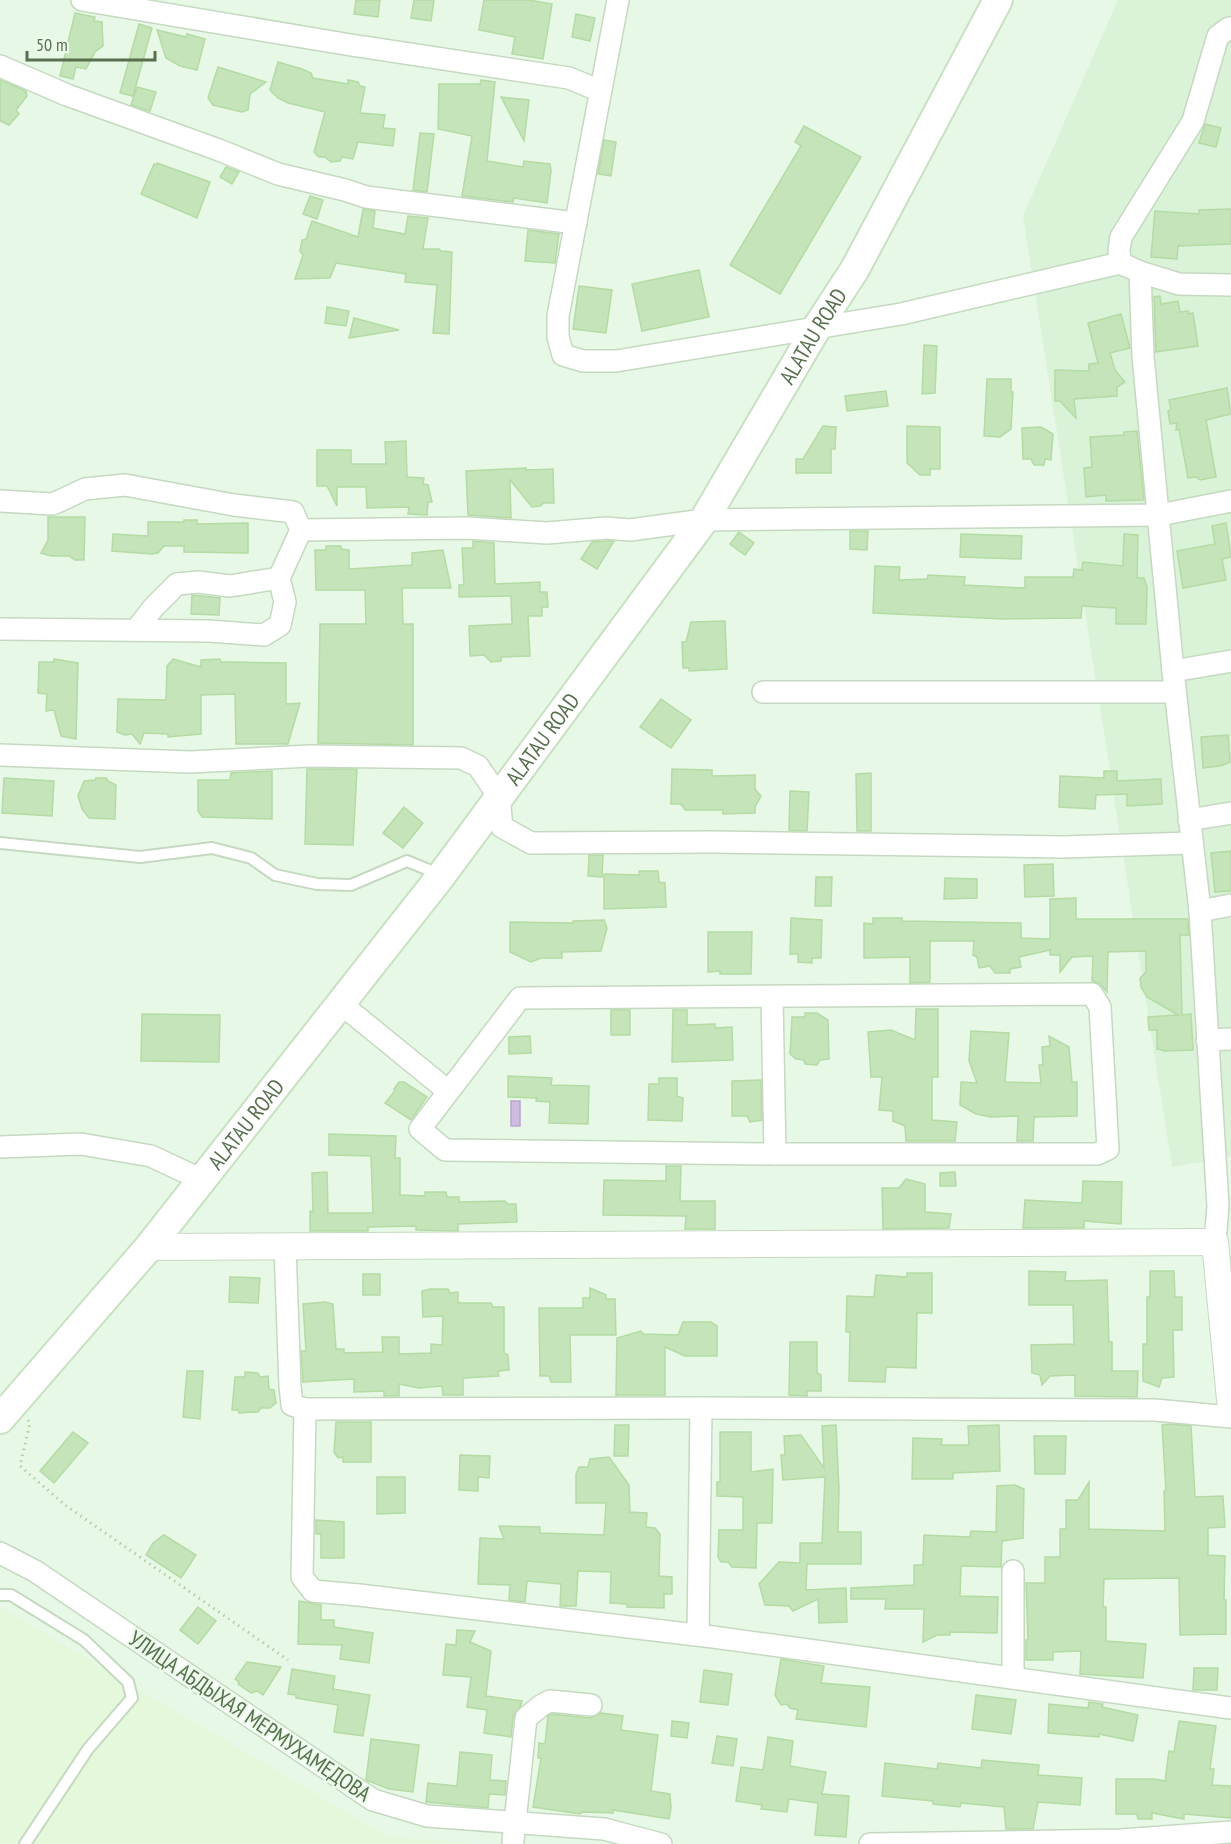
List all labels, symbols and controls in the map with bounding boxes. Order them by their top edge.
scale bar [27,24,154,62]
text: 50 m [36,33,68,56]
street label: ALATAU ROAD [773,283,853,389]
street label: ALATAU ROAD [499,687,585,791]
street label: ALATAU ROAD [201,1073,290,1175]
street label: УЛИЦА АБДЫХАЯ МЕРМУХАМЕДОВА [124,1624,377,1808]

